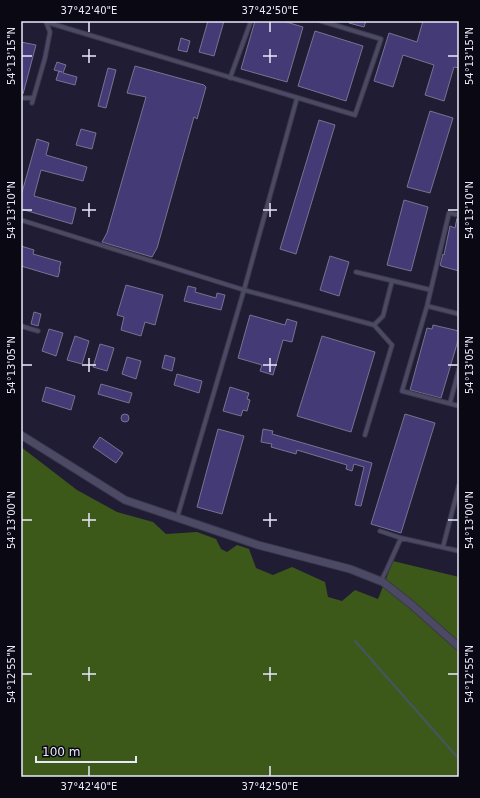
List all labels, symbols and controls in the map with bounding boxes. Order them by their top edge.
text: 37°42'40"E [61,5,117,16]
text: 37°42'50"E [242,5,298,16]
text: 54°13'15"N [6,27,17,85]
text: 54°13'15"N [464,27,475,85]
text: 54°13'10"N [6,181,17,239]
text: 54°13'10"N [464,181,475,239]
text: 54°13'05"N [6,336,17,394]
text: 54°13'05"N [464,336,475,394]
text: 54°13'00"N [6,491,17,549]
text: 54°13'00"N [464,491,475,549]
text: 54°12'55"N [6,645,17,703]
text: 54°12'55"N [464,645,475,703]
scale bar [36,738,136,764]
text: 100 m [42,745,80,759]
text: 37°42'40"E [61,781,117,792]
text: 37°42'50"E [242,781,298,792]

